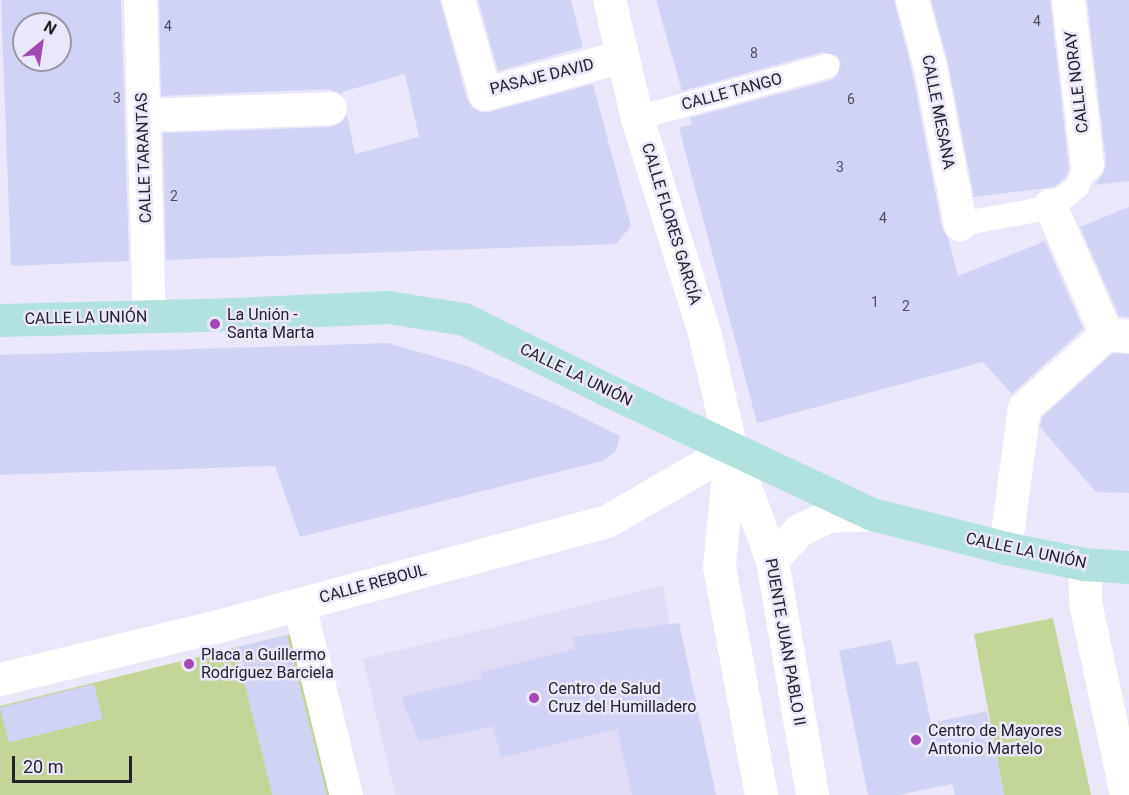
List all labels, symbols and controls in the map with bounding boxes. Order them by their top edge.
north arrow [12,12,72,72]
house number: 4 [1033,13,1041,29]
text: N [41,17,60,39]
house number: 4 [164,18,172,34]
street label: CALLE NORAY [1061,30,1093,134]
house number: 8 [750,45,758,61]
street label: CALLE MESANA [917,53,959,171]
street label: PASAJE DAVID [488,55,596,99]
street label: CALLE TANGO [679,69,785,115]
house number: 3 [113,90,121,106]
house number: 6 [847,91,855,107]
street label: CALLE TARANTAS [132,92,156,224]
street label: CALLE FLORES GARCÍA [637,141,705,307]
house number: 3 [836,159,844,175]
house number: 2 [170,188,178,204]
house number: 4 [879,210,887,226]
house number: 1 [871,294,879,310]
house number: 2 [902,298,910,314]
place label: La Unión - Santa Marta [227,305,314,343]
street label: CALLE LA UNIÓN [24,307,148,329]
marker: La Unión - Santa Marta [208,317,222,331]
street label: CALLE LA UNIÓN [517,339,635,411]
street label: CALLE LA UNIÓN [964,529,1088,573]
street label: PUENTE JUAN PABLO II [761,557,809,727]
street label: CALLE REBOUL [317,560,429,608]
place label: Placa a Guillermo Rodríguez Barciela [201,645,334,683]
marker: Placa a Guillermo Rodríguez Barciela [182,657,196,671]
place label: Centro de Salud Cruz del Humilladero [548,679,696,717]
marker: Centro de Salud Cruz del Humilladero [525,689,543,707]
place label: Centro de Mayores Antonio Martelo [928,721,1062,759]
marker: Centro de Mayores Antonio Martelo [909,733,923,747]
scale bar [15,744,135,782]
text: 20 m [23,756,63,777]

